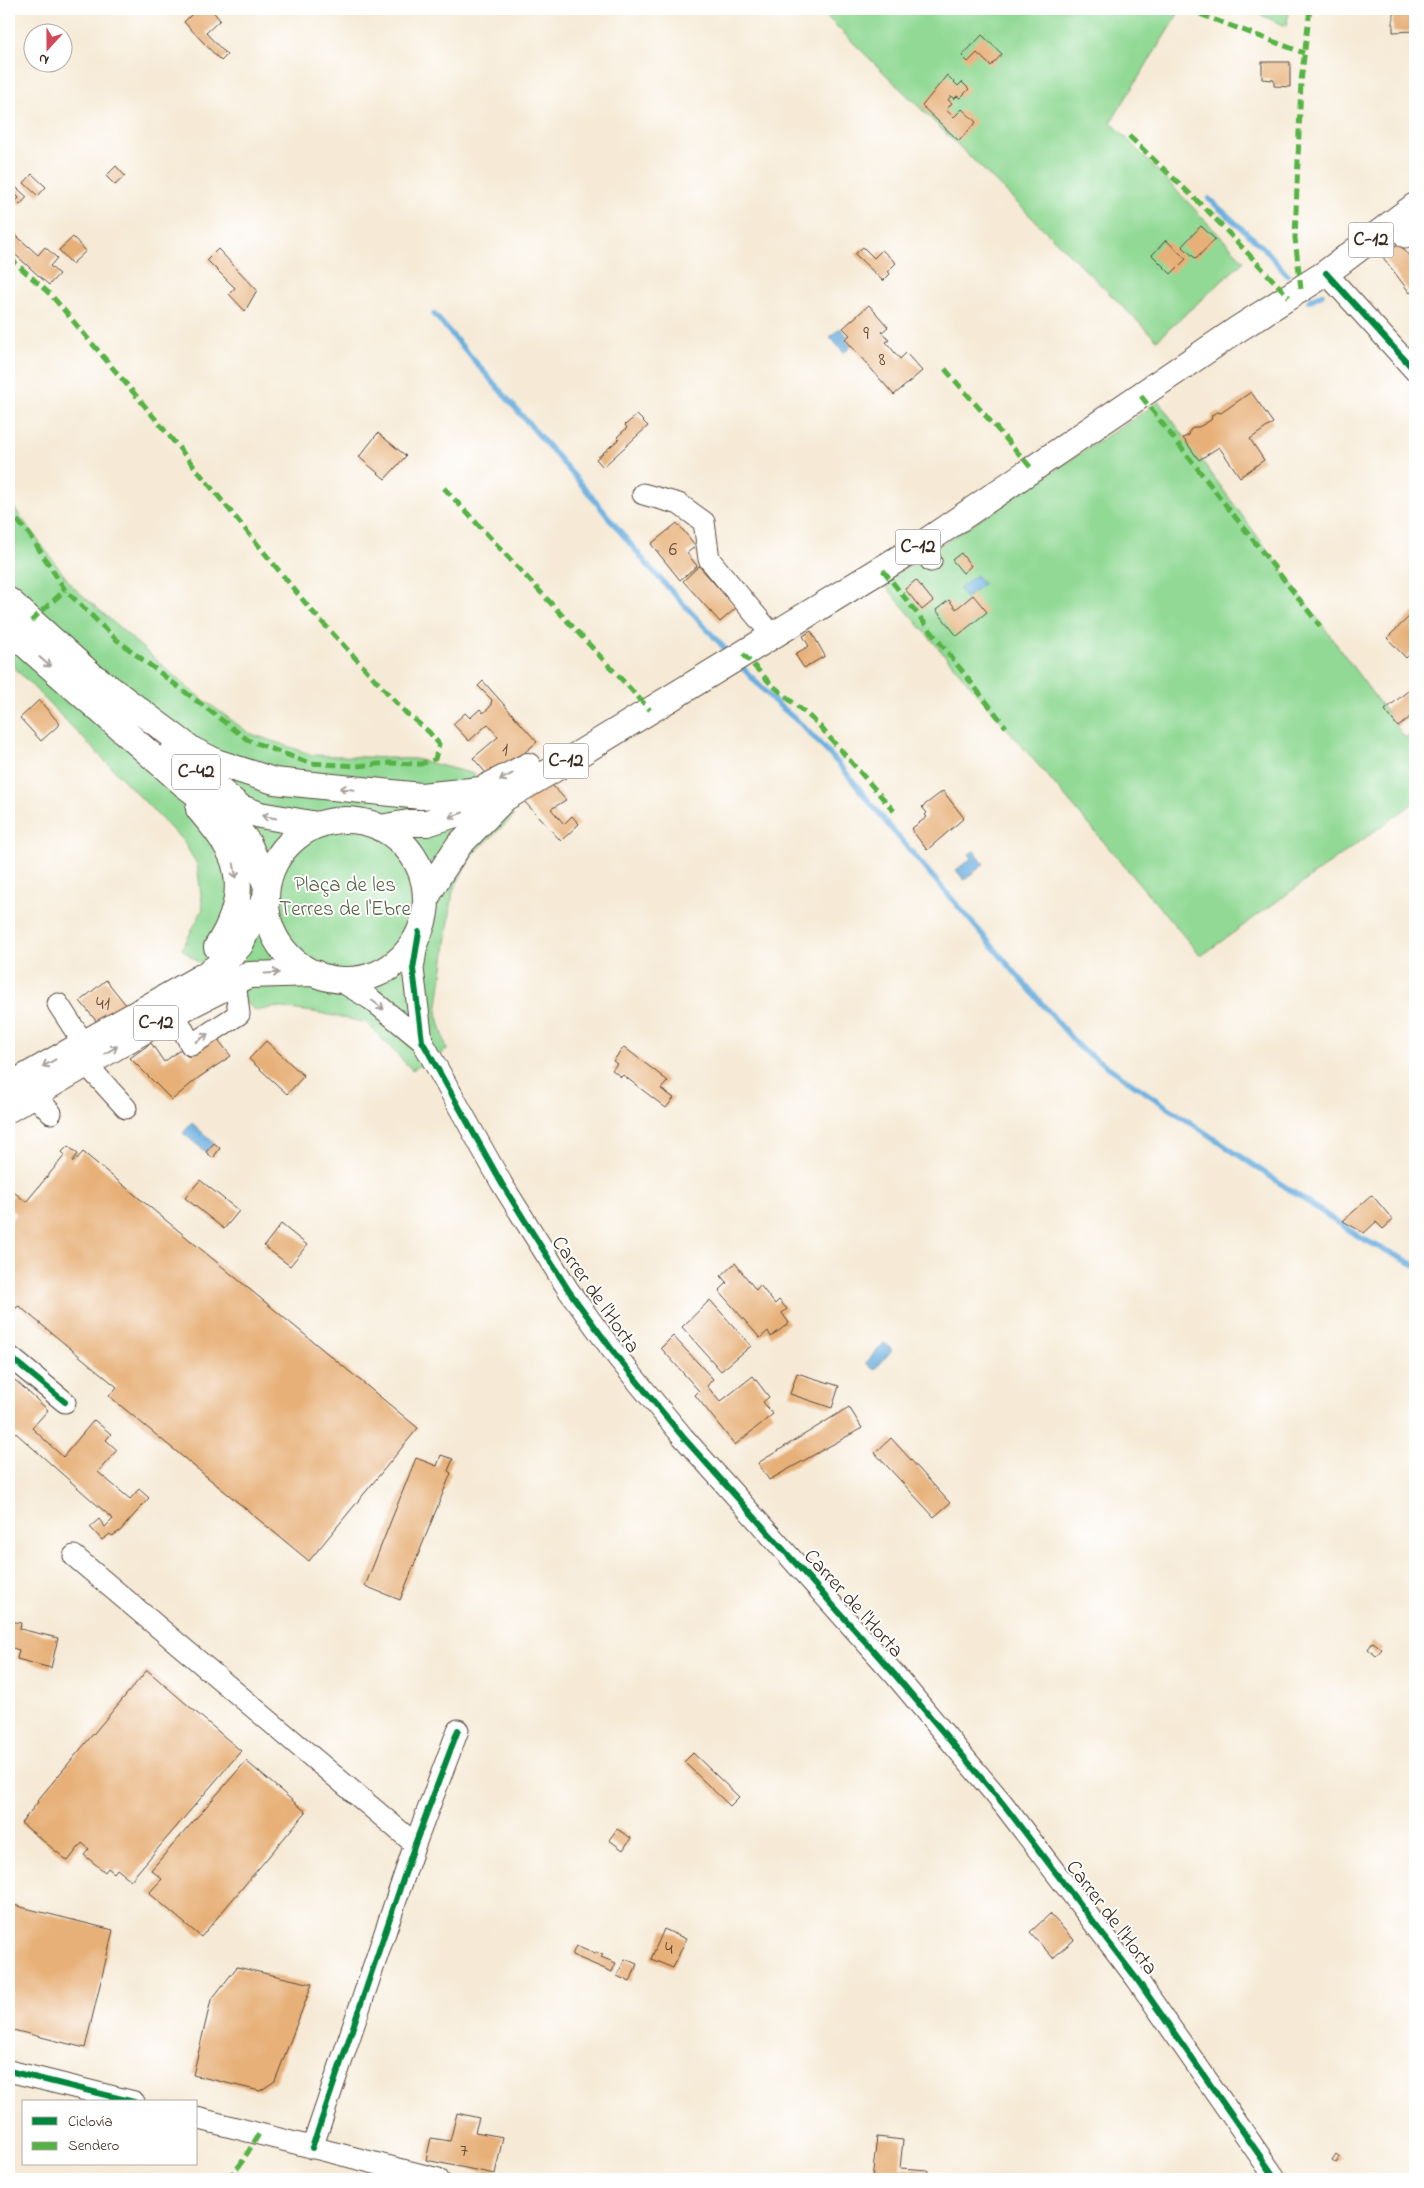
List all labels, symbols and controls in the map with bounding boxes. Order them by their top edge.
north arrow [22,22,72,72]
text: N [36,47,52,70]
road number: C-12 [1348,222,1394,258]
house number: 9 [863,321,869,348]
house number: 8 [878,347,886,374]
road number: C-12 [896,530,940,564]
house number: 6 [669,537,677,564]
one-way arrow [39,656,52,668]
house number: 1 [502,737,508,764]
road number: C-12 [544,744,588,778]
road number: C-42 [172,754,220,790]
one-way arrow [499,773,514,782]
one-way arrow [339,784,355,794]
one-way arrow [262,811,278,821]
one-way arrow [449,811,465,820]
one-way arrow [231,863,241,879]
park label: Plaça de les Terres de l'Ebre [279,871,411,925]
one-way arrow [264,969,280,978]
house number: 41 [96,991,110,1018]
one-way arrow [371,999,384,1010]
road number: C-12 [134,1006,178,1040]
one-way arrow [195,1033,209,1043]
one-way arrow [104,1044,118,1054]
one-way arrow [42,1058,57,1068]
street label: Carrer de l'Horta [543,1230,647,1360]
street label: Carrer de l'Horta [796,1543,910,1665]
street label: Carrer de l'Horta [1058,1854,1164,1982]
house number: 4 [665,1936,673,1963]
legend [22,2100,198,2166]
text: Ciclovía [68,2111,113,2133]
text: Sendero [68,2135,120,2157]
house number: 7 [460,2138,468,2165]

